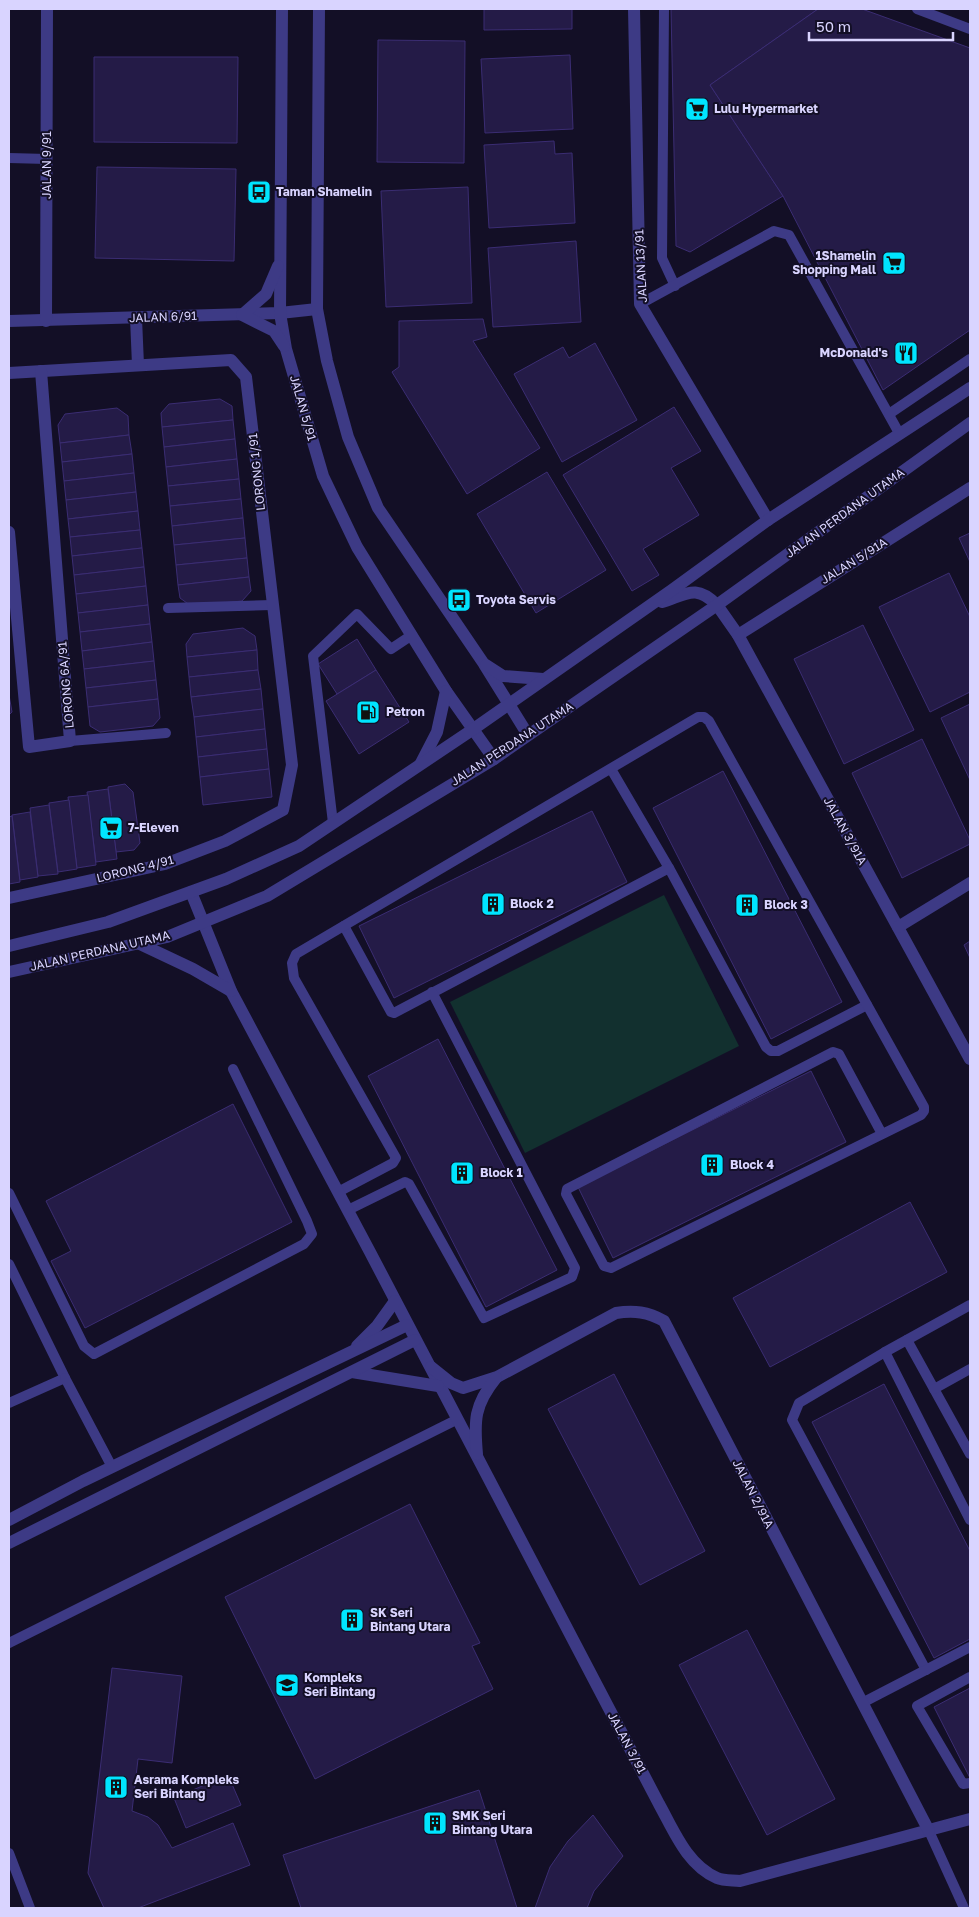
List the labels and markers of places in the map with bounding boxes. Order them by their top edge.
supermarket icon: Lulu Hypermarket [684,96,710,122]
place label: Lulu Hypermarket [714,101,818,116]
bus stop icon: Taman Shamelin [246,179,272,205]
place label: Taman Shamelin [276,184,372,199]
place label: 1Shamelin Shopping Mall [792,248,876,277]
supermarket icon: 1Shamelin Shopping Mall [881,250,907,276]
restaurant icon: McDonald's [893,340,919,366]
place label: McDonald's [819,345,888,360]
bus stop icon: Toyota Servis [446,587,472,613]
place label: Toyota Servis [476,592,556,607]
fuel station icon: Petron [355,699,381,725]
place label: Petron [386,704,425,719]
supermarket icon: 7-Eleven [98,815,124,841]
place label: 7-Eleven [128,820,179,835]
building icon: Block 2 [480,891,506,917]
building icon: Block 3 [734,892,760,918]
place label: Block 2 [510,896,554,911]
place label: Block 3 [764,897,808,912]
building icon: Block 4 [699,1152,725,1178]
place label: Block 4 [730,1157,774,1172]
building icon: Block 1 [449,1160,475,1186]
place label: Block 1 [480,1165,523,1180]
place label: SK Seri Bintang Utara [370,1605,450,1634]
building icon: SK Seri Bintang Utara [339,1607,365,1633]
place label: Kompleks Seri Bintang [304,1670,376,1699]
school or university icon: Kompleks Seri Bintang [274,1672,300,1698]
place label: Asrama Kompleks Seri Bintang [134,1772,240,1801]
building icon: Asrama Kompleks Seri Bintang [103,1774,129,1800]
place label: SMK Seri Bintang Utara [452,1808,532,1837]
building icon: SMK Seri Bintang Utara [422,1810,448,1836]

